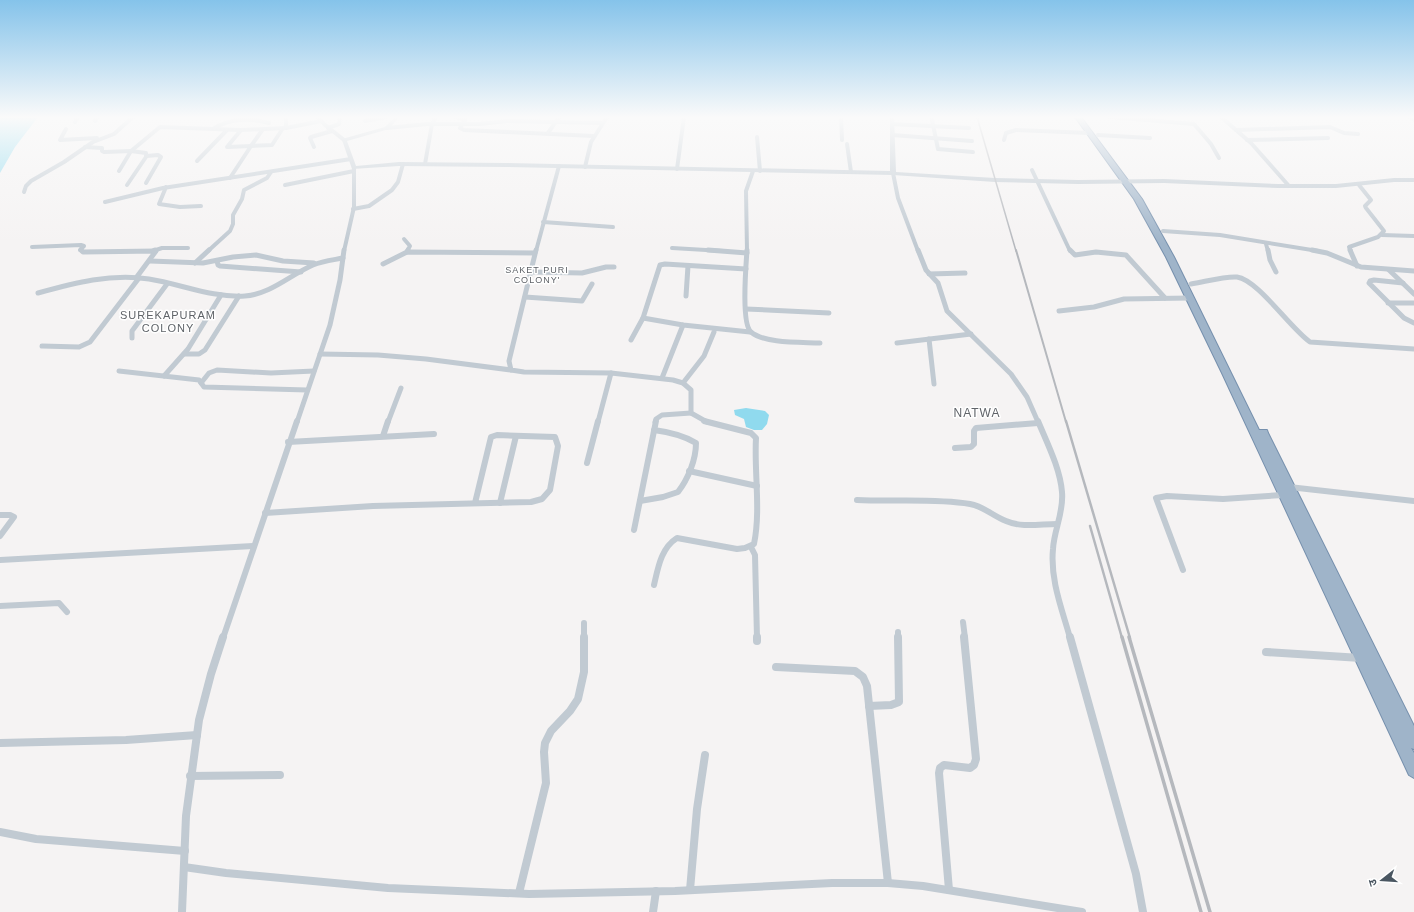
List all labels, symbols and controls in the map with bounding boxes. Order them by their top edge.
district label: SAKET PURI COLONY' [505,265,569,285]
district label: SUREKAPURAM COLONY [120,309,216,334]
district label: NATWA [954,406,1001,420]
north arrow [1362,860,1402,900]
text: उ [1366,878,1379,888]

